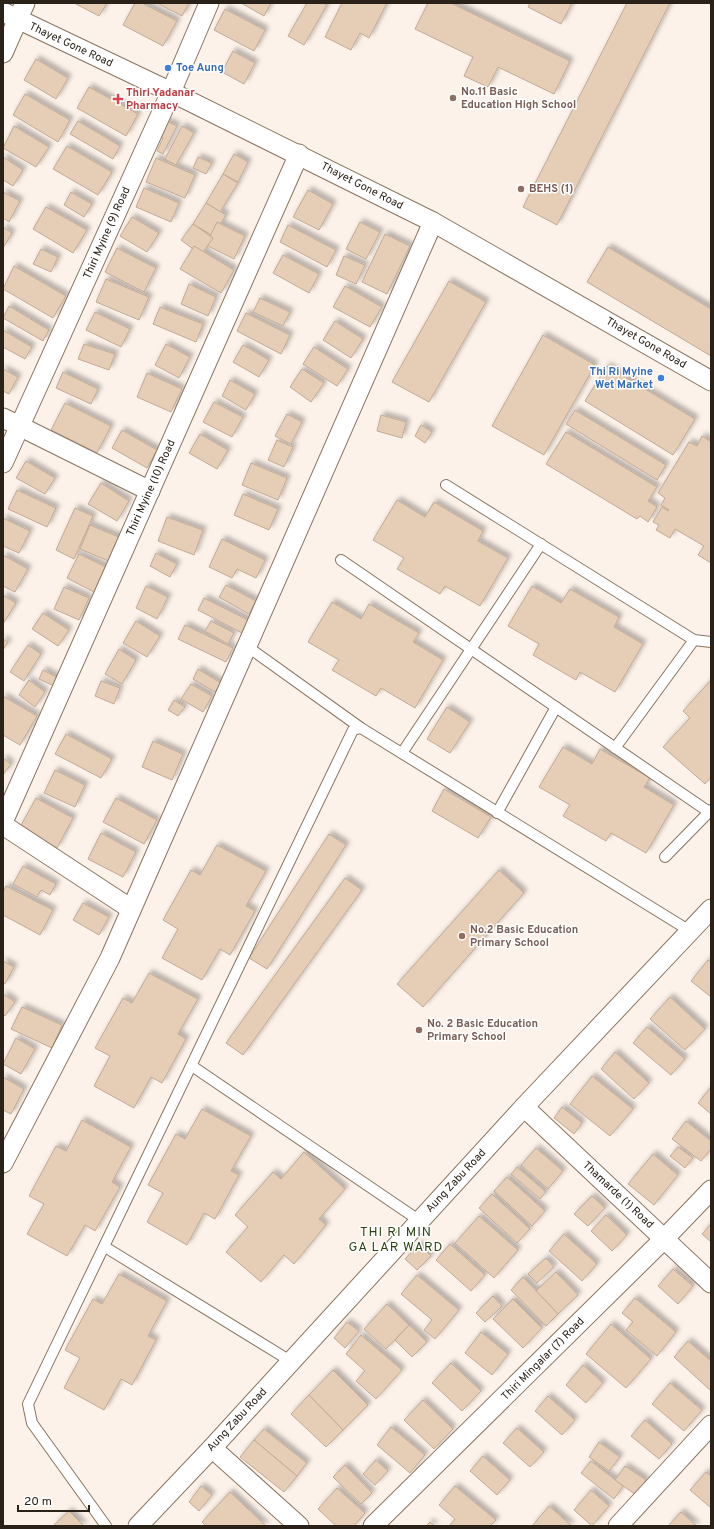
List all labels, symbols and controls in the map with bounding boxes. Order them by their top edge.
street label: Thayet Gone Road [27,19,115,71]
place label: Toe Aung [176,61,224,75]
marker: Toe Aung [163,63,173,73]
place label: No.11 Basic Education High School [461,85,576,112]
place label: Thiri Yadanar Pharmacy [126,86,195,113]
marker: No.11 Basic Education High School [448,93,458,103]
marker: Thiri Yadanar Pharmacy [113,94,123,104]
street label: Thayet Gone Road [318,159,406,213]
place label: BEHS (1) [529,182,573,196]
marker: BEHS (1) [516,184,526,194]
street label: Thiri Myine (9) Road [80,185,134,281]
street label: Thayet Gone Road [603,314,689,372]
place label: Thi Ri Myine Wet Market [590,365,653,392]
marker: Thi Ri Myine Wet Market [656,373,666,383]
street label: Thiri Myine (10) Road [123,438,179,538]
place label: No.2 Basic Education Primary School [470,923,578,950]
marker: No.2 Basic Education Primary School [457,931,467,941]
place label: No. 2 Basic Education Primary School [427,1017,538,1044]
marker: No. 2 Basic Education Primary School [414,1025,424,1035]
street label: Aung Zabu Road [423,1146,489,1216]
street label: Thamarde (1) Road [579,1158,657,1232]
district label: THI RI MIN GA LAR WARD [349,1225,443,1256]
street label: Thiri Mingalar (7) Road [499,1315,587,1403]
street label: Aung Zabu Road [204,1385,270,1455]
scale bar [18,1487,89,1513]
text: 20 m [24,1494,52,1510]

